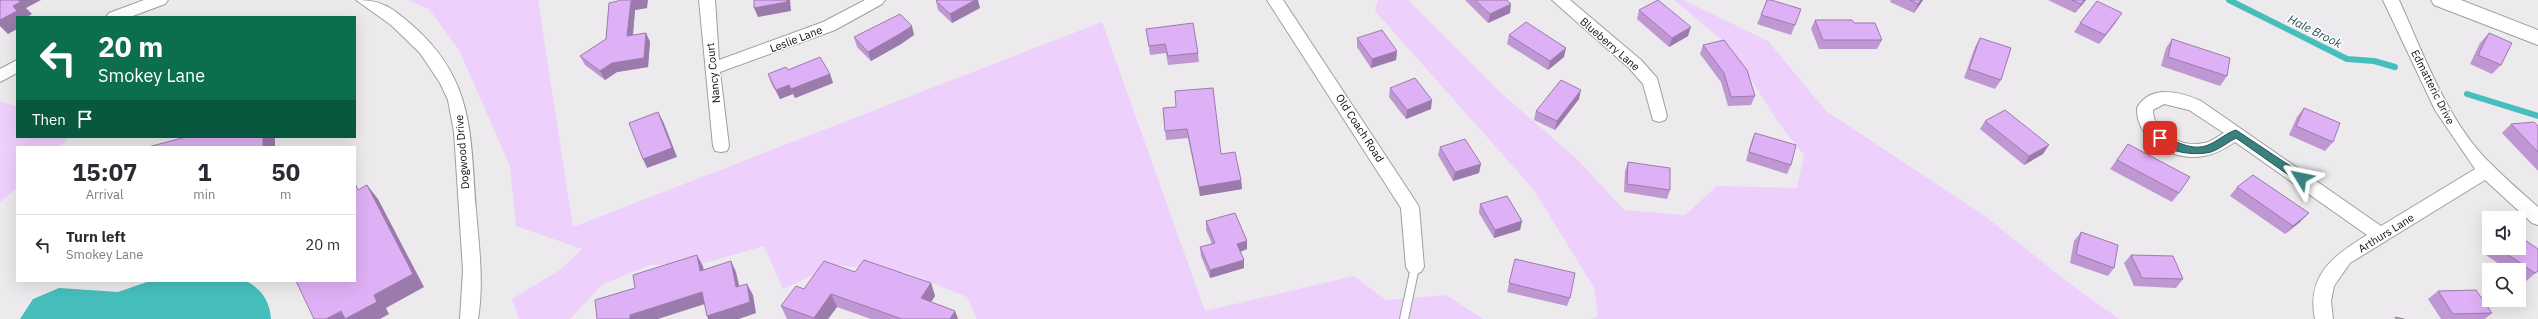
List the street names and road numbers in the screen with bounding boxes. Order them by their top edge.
street label: Blueberry Lane [1577,14,1643,74]
street label: Leslie Lane [768,23,824,55]
street label: Nancy Court [703,42,723,104]
street label: Edmatteric Drive [2408,47,2458,127]
street label: Old Coach Road [1333,91,1387,165]
street label: Dogwood Drive [452,114,472,190]
street label: Arthurs Lane [2356,210,2416,256]

